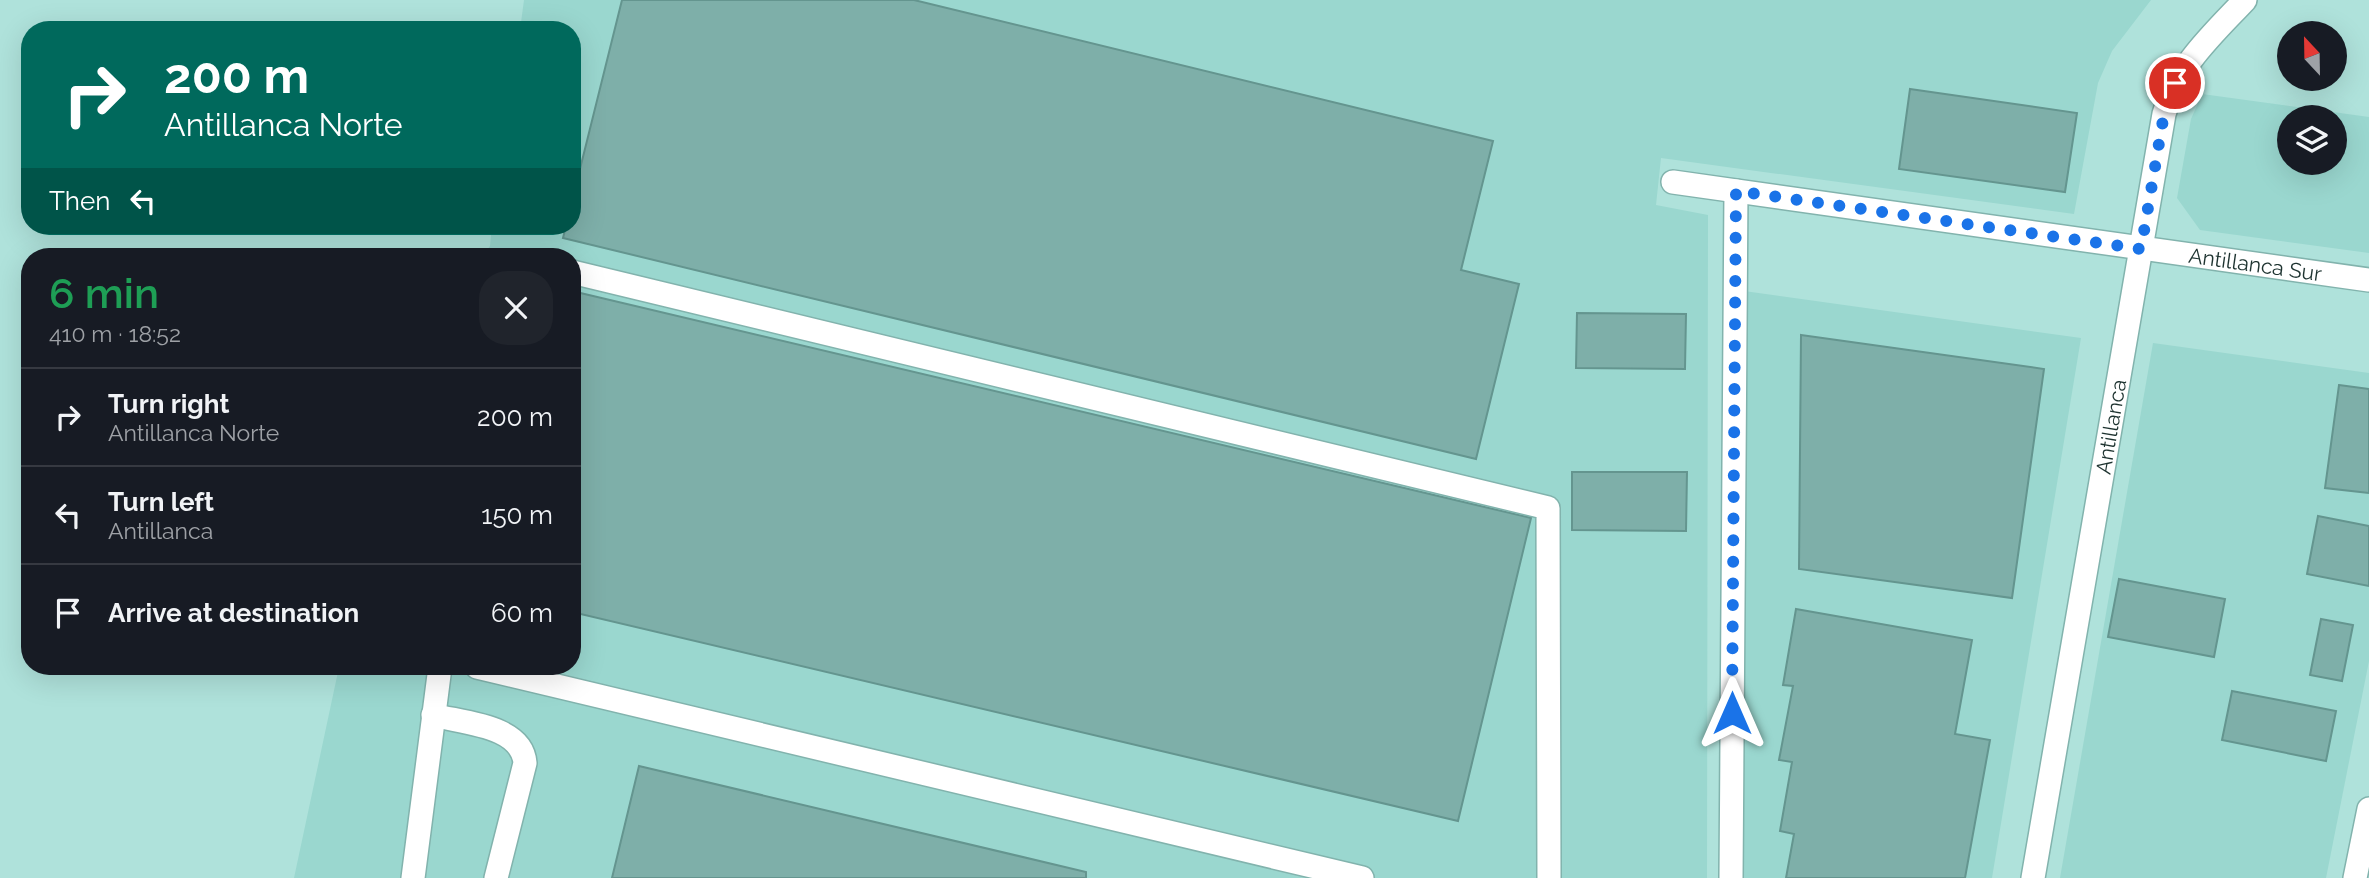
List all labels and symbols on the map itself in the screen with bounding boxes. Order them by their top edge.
north arrow [2277,21,2347,91]
pin [2145,53,2205,113]
street label: Antillanca Sur [2187,242,2324,286]
street label: Antillanca [2090,377,2131,476]
position arrow [1695,676,1769,750]

